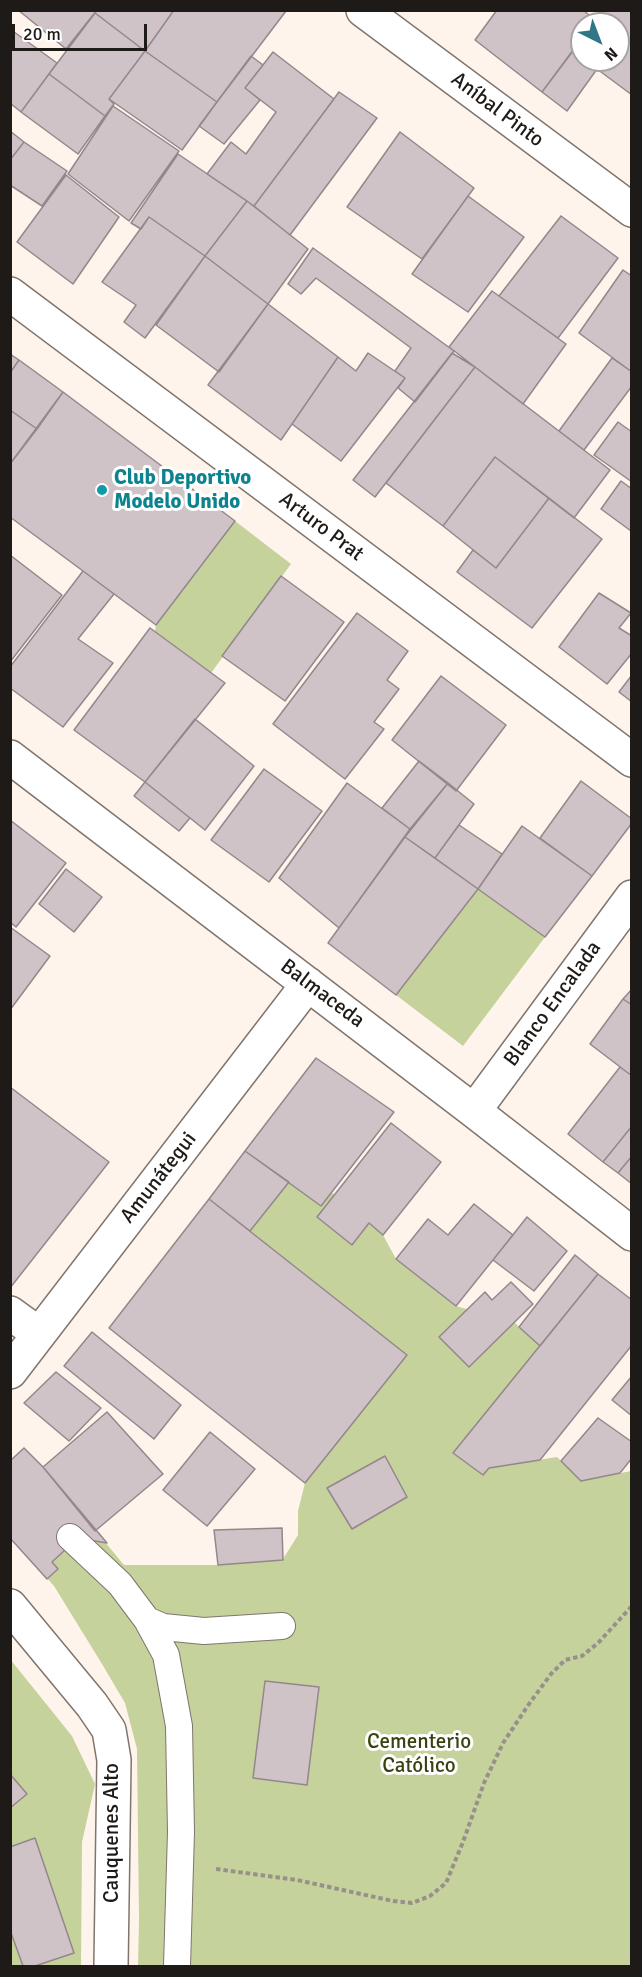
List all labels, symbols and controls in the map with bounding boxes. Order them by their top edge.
scale bar [15,12,150,50]
north arrow [570,12,630,72]
text: 20 m [23,23,61,45]
text: N [600,43,622,65]
street label: Aníbal Pinto [446,67,548,153]
place label: Club Deportivo Modelo Unido [114,465,251,515]
marker: Club Deportivo Modelo Unido [95,483,109,497]
street label: Arturo Prat [274,487,368,567]
street label: Blanco Encalada [499,936,607,1072]
street label: Balmaceda [275,954,369,1034]
street label: Amunátegui [116,1127,202,1229]
park label: Cementerio Católico [367,1729,471,1779]
street label: Cauquenes Alto [99,1763,125,1903]

